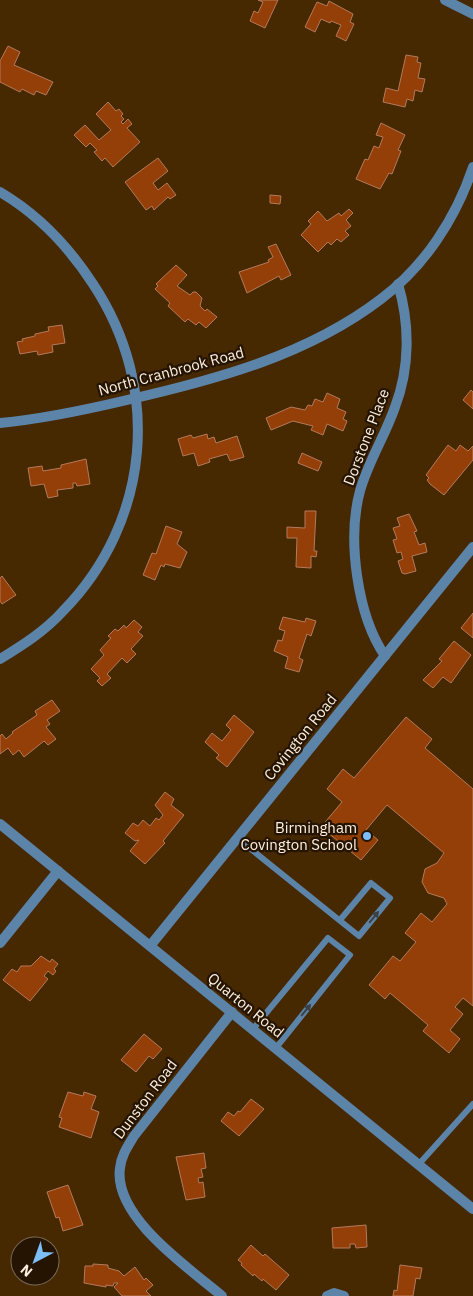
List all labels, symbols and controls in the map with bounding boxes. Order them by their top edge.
street label: North Cranbrook Road [96,342,246,400]
street label: Dorstone Place [339,386,393,488]
street label: Covington Road [259,690,341,784]
place label: Birmingham Covington School [241,818,357,854]
marker: Birmingham Covington School [361,830,373,842]
one-way arrow [369,910,380,923]
street label: Quarton Road [204,968,288,1042]
one-way arrow [300,1004,311,1017]
street label: Dunston Road [109,1056,181,1142]
north arrow [10,1236,60,1286]
text: N [17,1261,36,1281]

